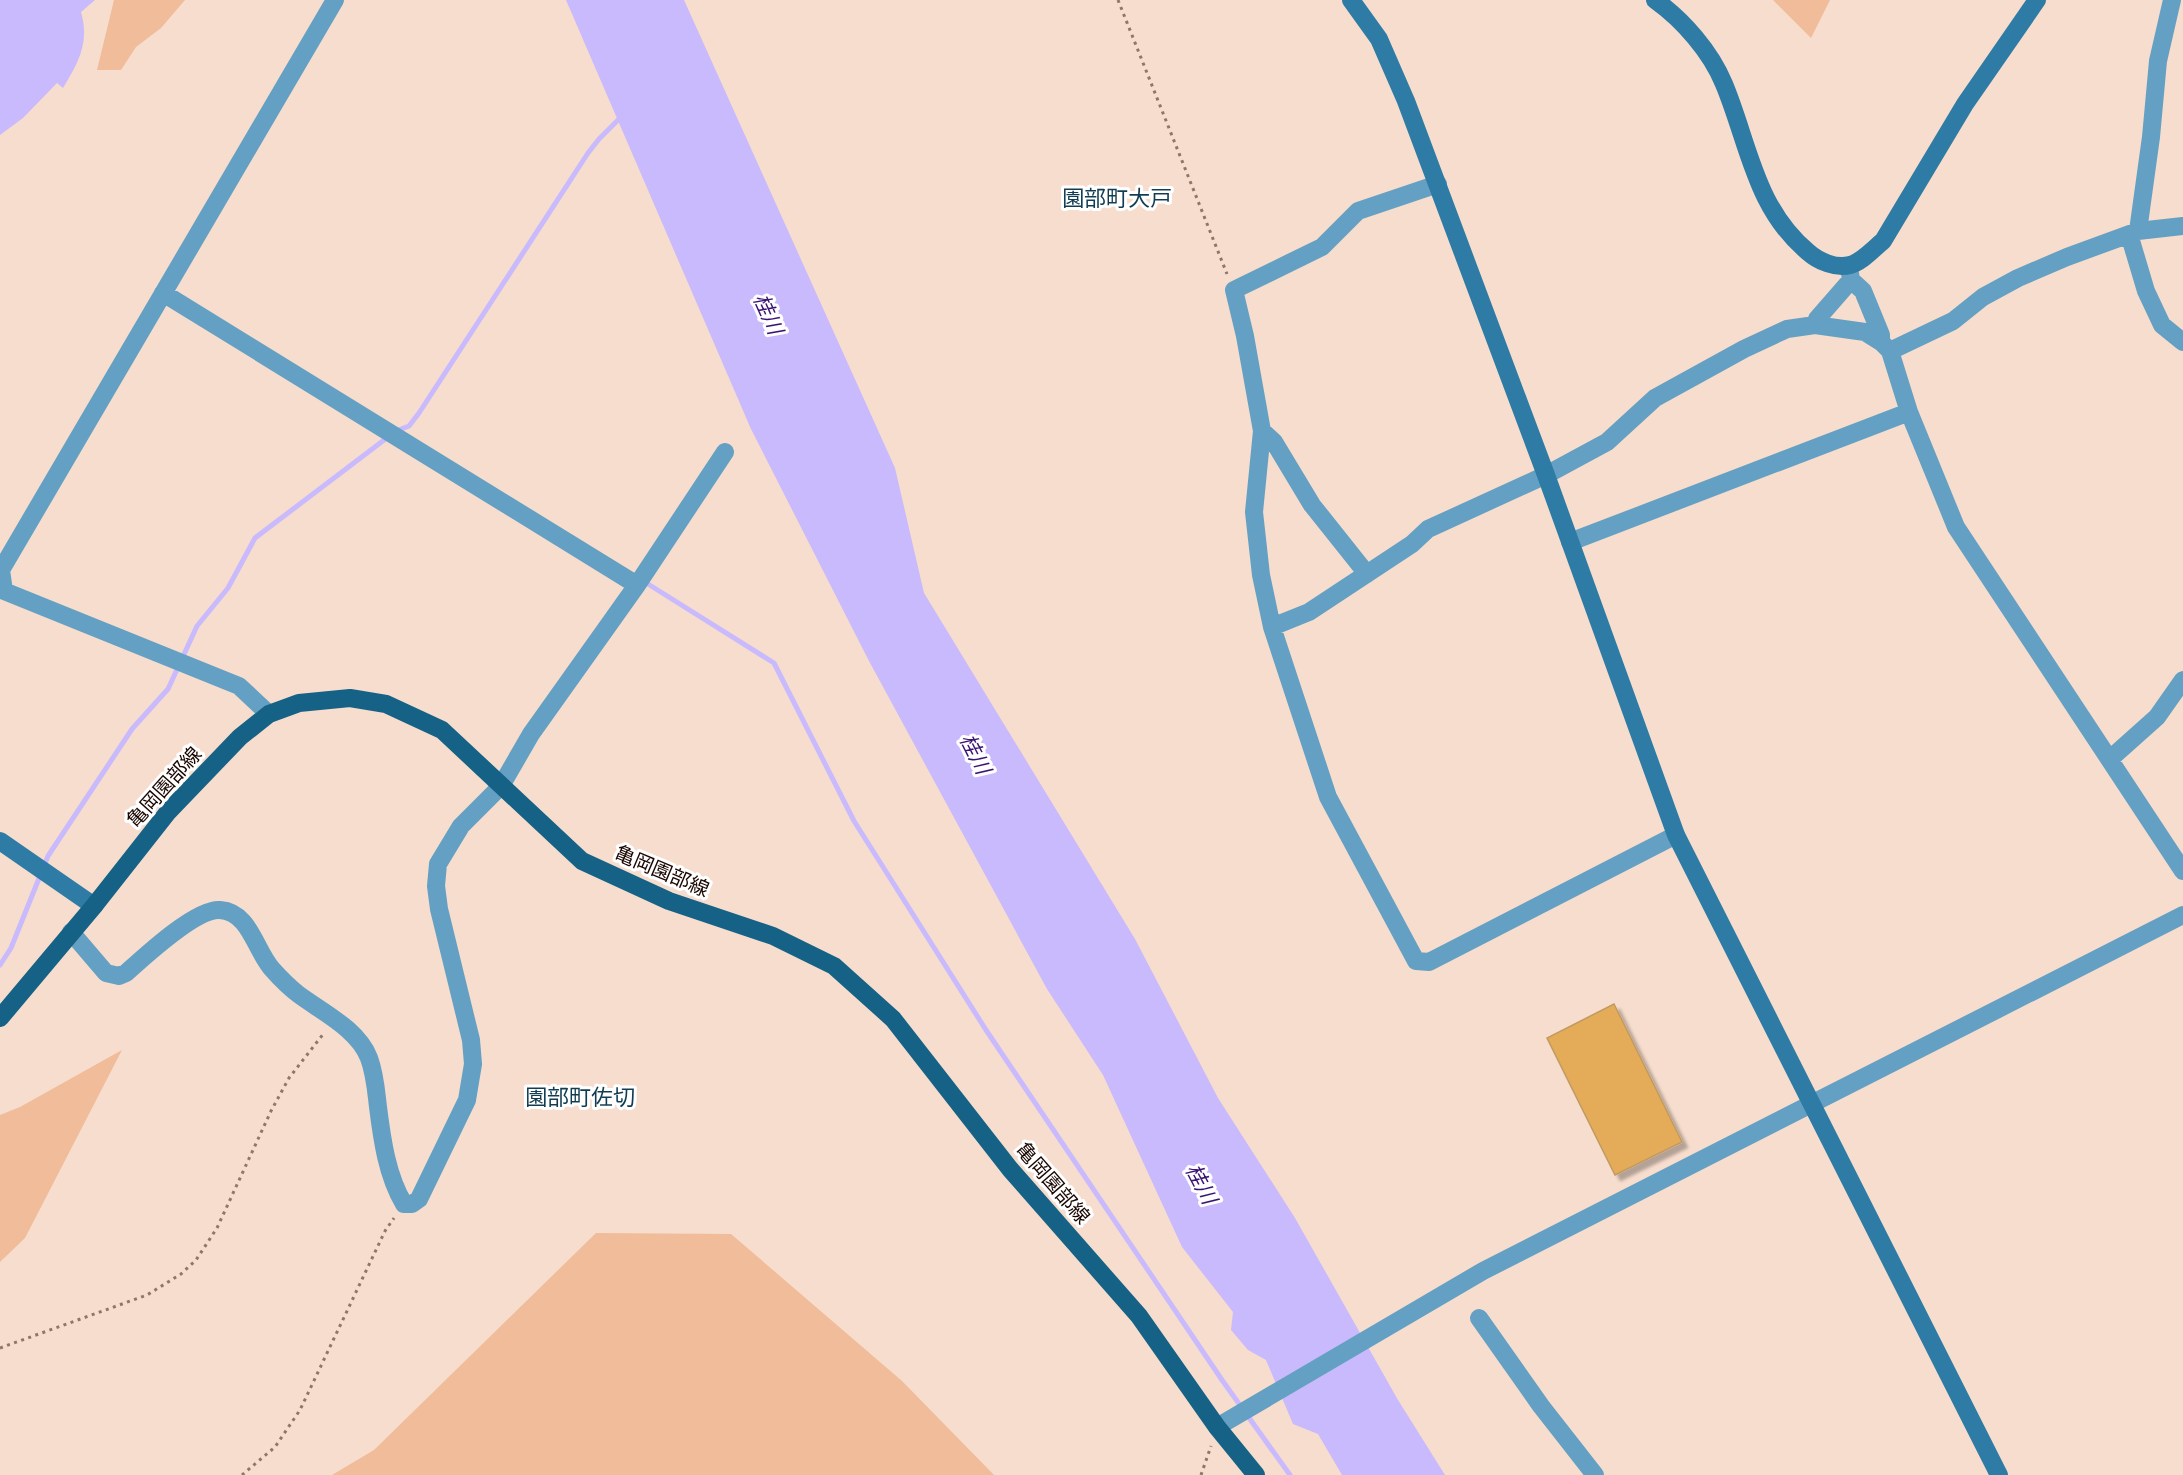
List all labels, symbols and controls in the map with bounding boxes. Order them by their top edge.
district label: 園部町大戸 [1062,185,1172,210]
water label: 桂川 [749,290,789,339]
water label: 桂川 [956,729,997,779]
street label: 亀岡園部線 [122,742,206,832]
street label: 亀岡園部線 [612,840,713,901]
district label: 園部町佐切 [525,1084,635,1109]
street label: 亀岡園部線 [1012,1137,1095,1228]
water label: 桂川 [1181,1159,1223,1209]

